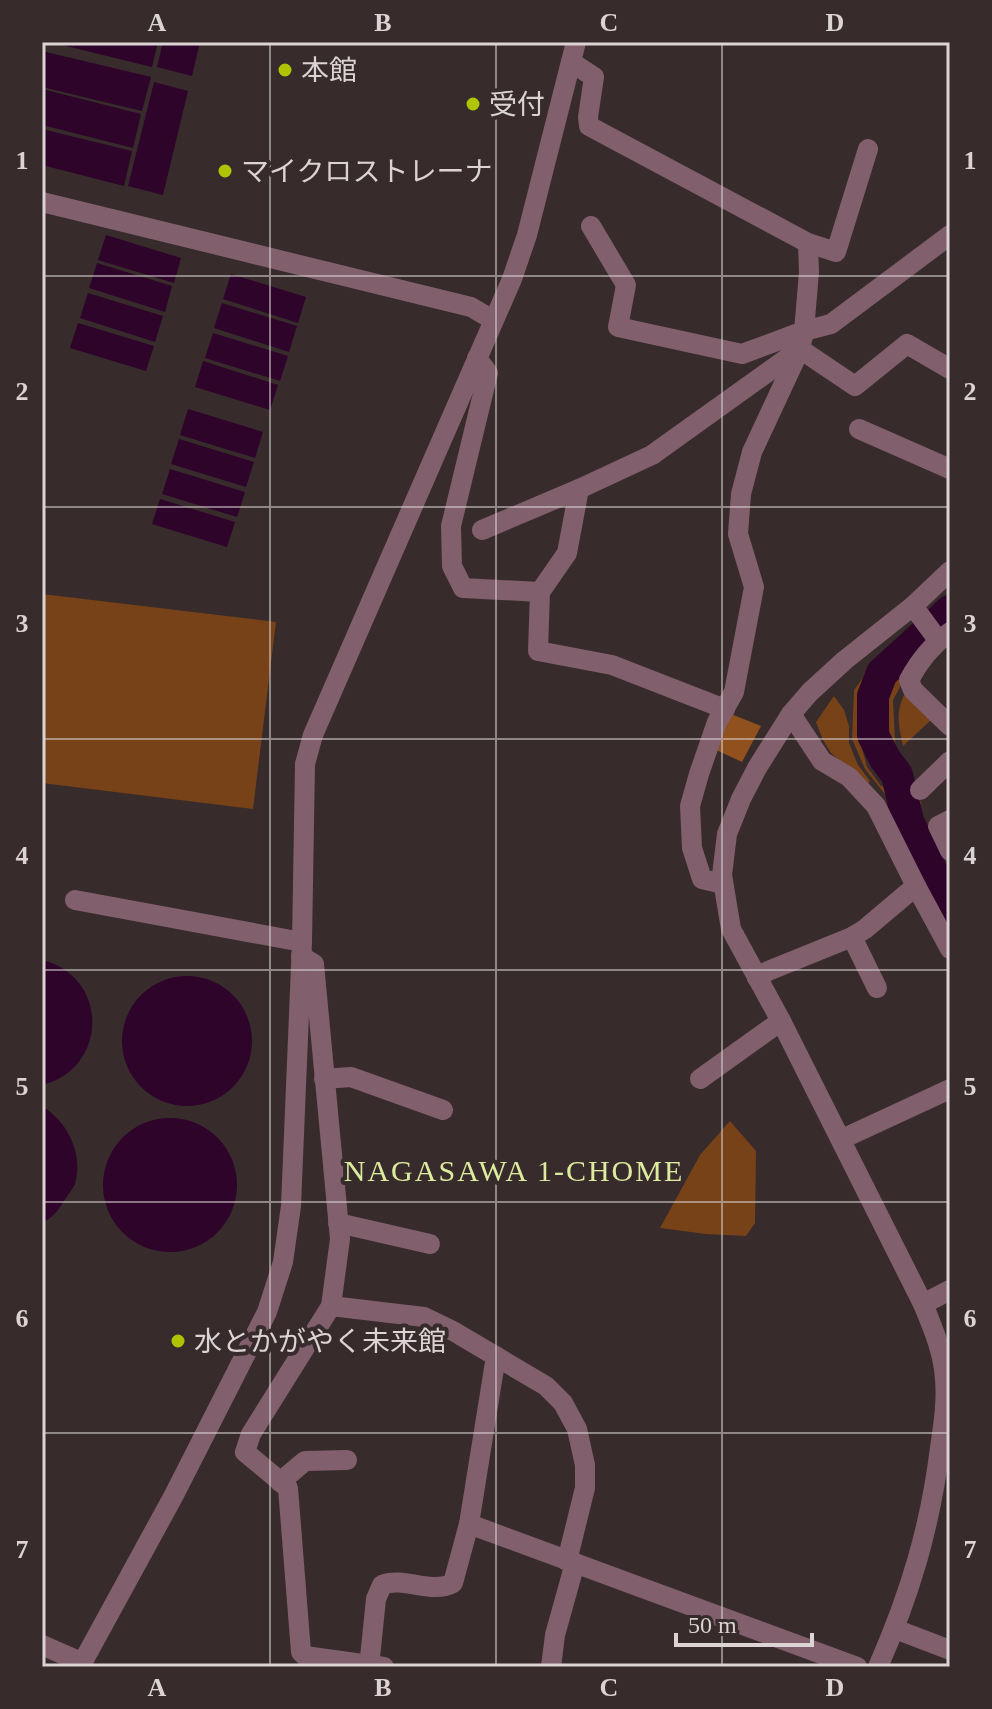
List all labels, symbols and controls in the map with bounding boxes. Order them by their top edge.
text: A [148,8,167,37]
text: B [374,8,392,37]
text: C [600,8,618,37]
text: D [826,8,844,37]
place label: 本館 [301,55,357,86]
marker: 本館 [276,61,294,79]
place label: 受付 [489,89,545,120]
marker: 受付 [464,95,482,113]
text: 1 [16,146,29,175]
text: 1 [964,146,977,175]
place label: マイクロストレーナ [241,156,492,187]
marker: マイクロストレーナ [216,162,234,180]
text: 2 [16,377,29,406]
text: 2 [964,377,977,406]
text: 3 [16,609,29,638]
text: 3 [964,609,977,638]
text: 4 [16,841,29,870]
text: 4 [964,841,977,870]
text: 5 [16,1072,29,1101]
text: 5 [964,1072,977,1101]
district label: NAGASAWA 1-CHOME [344,1154,684,1187]
text: 6 [16,1304,29,1333]
text: 6 [964,1304,977,1333]
place label: 水とかがやく未来館 [194,1326,446,1357]
marker: 水とかがやく未来館 [169,1332,187,1350]
text: 7 [16,1535,29,1564]
text: 7 [964,1535,977,1564]
scale bar [676,1597,812,1647]
text: 50 m [688,1612,737,1638]
text: A [148,1673,167,1702]
text: B [374,1673,392,1702]
text: C [600,1673,618,1702]
text: D [826,1673,844,1702]

